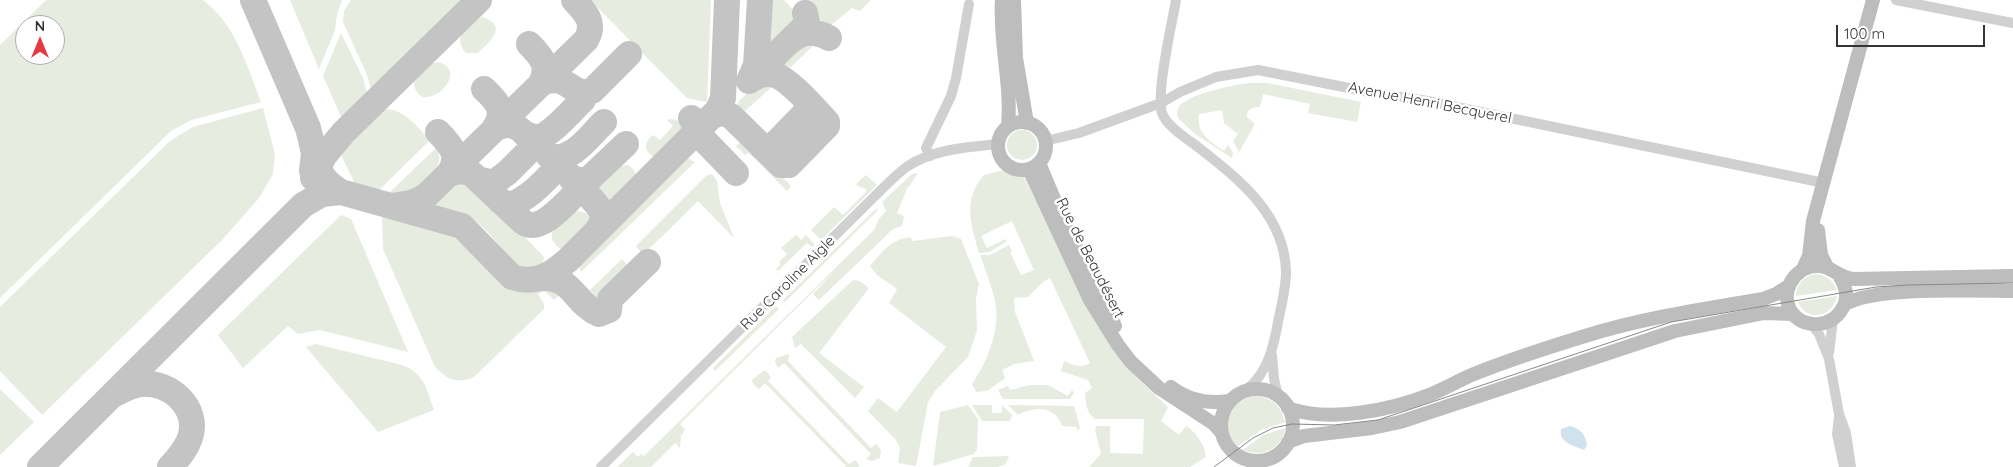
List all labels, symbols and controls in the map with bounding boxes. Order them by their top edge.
north arrow [15,15,65,65]
scale bar [1838,15,1987,47]
text: N [35,17,45,35]
text: 100 m [1844,24,1885,43]
street label: Avenue Henri Becquerel [1347,78,1513,128]
street label: Rue de Beaudésert [1052,195,1128,321]
street label: Rue Caroline Aigle [737,232,839,334]

